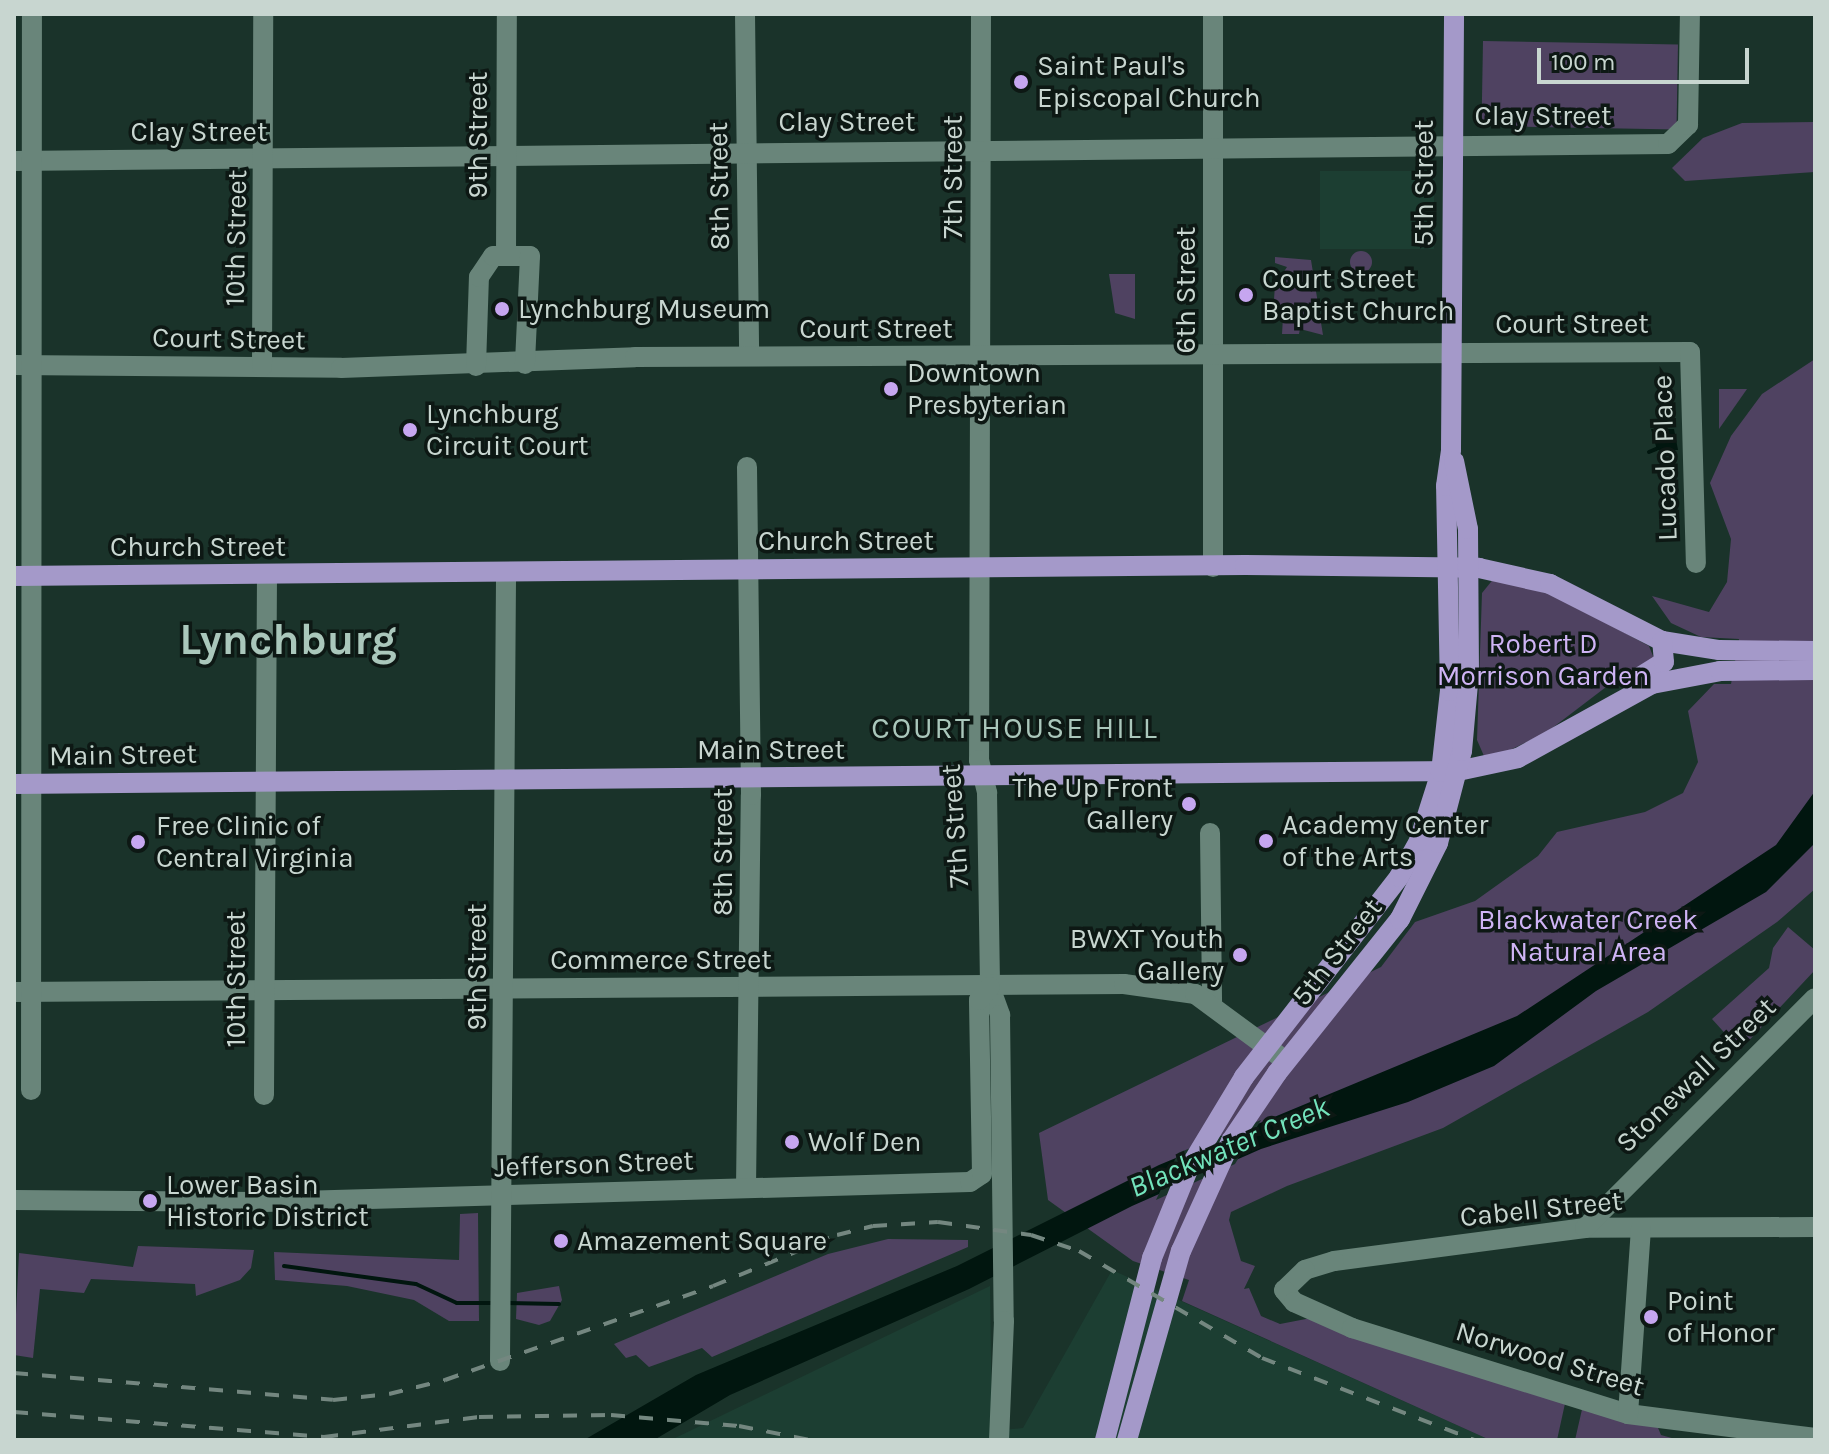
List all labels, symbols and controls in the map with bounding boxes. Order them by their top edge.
scale bar [1541,32,1753,82]
text: 100 m [1551,48,1616,76]
place label: Saint Paul's Episcopal Church [1037,49,1261,115]
street label: 9th Street [461,71,495,199]
marker: Saint Paul's Episcopal Church [1012,73,1030,91]
street label: Clay Street [1475,99,1611,133]
street label: Clay Street [779,105,915,139]
street label: Clay Street [131,115,267,149]
street label: 7th Street [936,115,970,239]
street label: 5th Street [1407,120,1441,246]
street label: 8th Street [701,122,737,250]
street label: 10th Street [218,169,254,307]
street label: 6th Street [1169,227,1203,353]
place label: Court Street Baptist Church [1262,262,1454,328]
marker: Court Street Baptist Church [1237,286,1255,304]
place label: Lynchburg Museum [518,292,770,326]
marker: Lynchburg Museum [493,300,511,318]
street label: Court Street [1495,307,1649,341]
street label: Court Street [799,312,953,346]
street label: Court Street [152,321,306,357]
place label: Downtown Presbyterian [907,356,1067,422]
street label: Lucado Place [1645,374,1685,542]
marker: Downtown Presbyterian [882,380,900,398]
place label: Lynchburg Circuit Court [426,397,589,463]
marker: Lynchburg Circuit Court [401,421,419,439]
street label: Church Street [758,524,934,558]
street label: Church Street [110,530,286,564]
district label: Lynchburg [179,614,397,666]
park label: Robert D Morrison Garden [1437,627,1649,693]
district label: COURT HOUSE HILL [871,710,1159,746]
street label: Main Street [697,733,845,767]
street label: Main Street [49,737,197,773]
street label: 7th Street [934,763,976,889]
place label: The Up Front Gallery [1012,771,1173,837]
street label: 8th Street [706,788,740,916]
marker: The Up Front Gallery [1180,795,1198,813]
place label: Academy Center of the Arts [1282,808,1488,874]
place label: Free Clinic of Central Virginia [156,809,354,875]
marker: Free Clinic of Central Virginia [127,831,149,853]
marker: Academy Center of the Arts [1257,832,1275,850]
street label: 5th Street [1285,892,1389,1012]
street label: 9th Street [460,903,494,1031]
park label: Blackwater Creek Natural Area [1478,903,1698,969]
street label: 10th Street [219,911,253,1047]
place label: BWXT Youth Gallery [1070,922,1224,988]
street label: Commerce Street [550,943,772,977]
marker: BWXT Youth Gallery [1231,946,1249,964]
street label: Stonewall Street [1609,990,1783,1160]
water label: Blackwater Creek [1124,1089,1334,1205]
place label: Wolf Den [808,1125,921,1159]
marker: Wolf Den [783,1133,801,1151]
street label: Jefferson Street [494,1144,694,1184]
place label: Lower Basin Historic District [166,1168,369,1234]
street label: Cabell Street [1458,1184,1624,1234]
marker: Lower Basin Historic District [141,1192,159,1210]
place label: Amazement Square [577,1224,827,1258]
marker: Amazement Square [552,1232,570,1250]
place label: Point of Honor [1667,1284,1775,1350]
marker: Point of Honor [1642,1308,1660,1326]
street label: Norwood Street [1452,1314,1648,1404]

